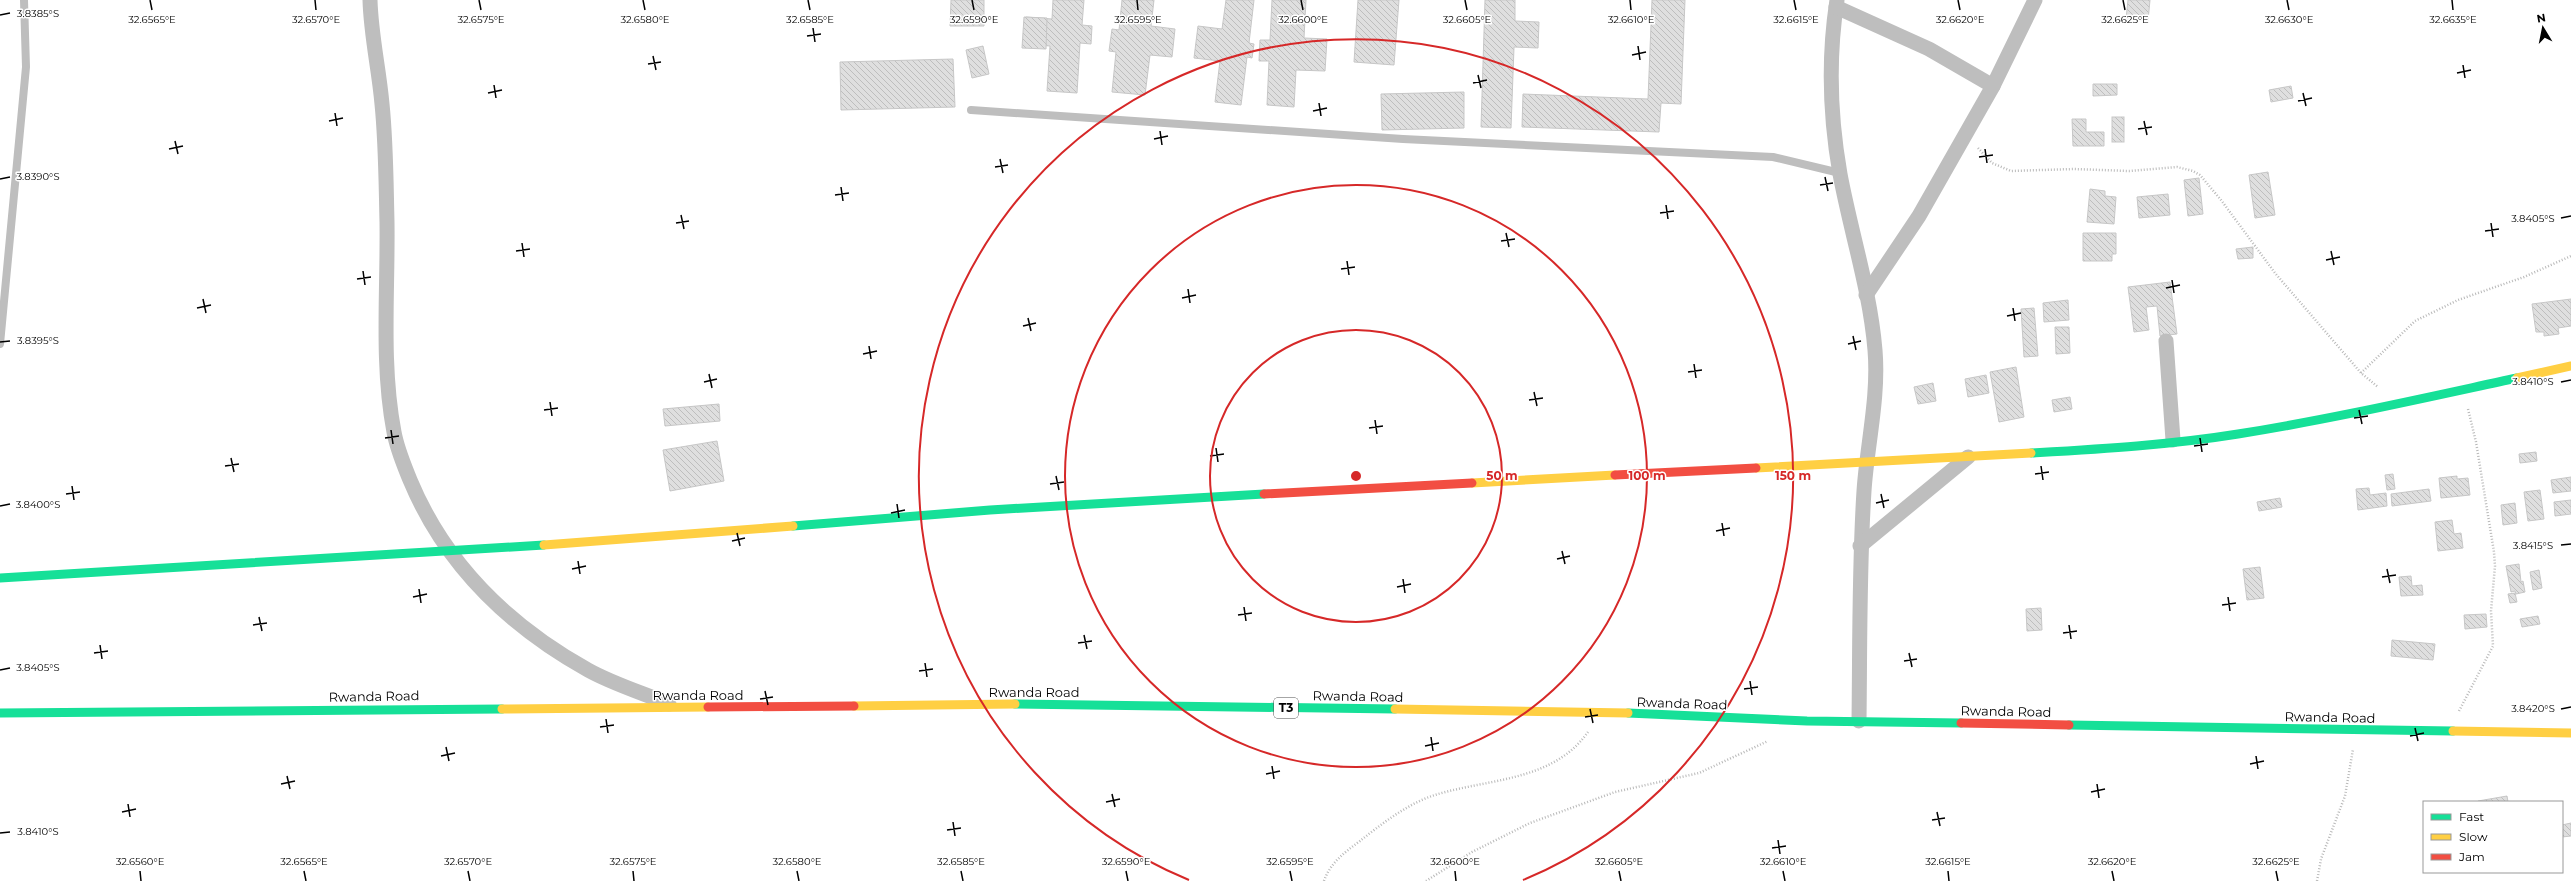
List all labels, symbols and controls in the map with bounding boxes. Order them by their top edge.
text: 3.8385°S [17,7,59,20]
north arrow [2523,8,2563,48]
text: N [2536,10,2547,26]
text: 32.6565°E [128,13,176,26]
text: 32.6570°E [292,13,340,26]
text: 32.6575°E [457,13,505,26]
text: 32.6580°E [620,13,670,26]
text: 32.6585°E [786,13,834,26]
text: 32.6590°E [950,13,999,26]
text: 32.6595°E [1114,13,1162,26]
text: 32.6600°E [1278,13,1328,26]
text: 32.6605°E [1443,13,1492,26]
text: 32.6610°E [1608,13,1655,26]
text: 32.6615°E [1773,13,1819,26]
text: 32.6620°E [1936,13,1985,26]
text: 32.6625°E [2101,13,2149,26]
text: 32.6630°E [2265,13,2314,26]
text: 32.6635°E [2429,13,2477,26]
text: 3.8390°S [16,170,60,183]
text: 3.8405°S [2511,212,2555,225]
text: 3.8395°S [17,334,59,347]
text: 3.8410°S [2512,375,2554,388]
text: 50 m [1486,468,1518,483]
text: 100 m [1629,468,1665,483]
text: 150 m [1775,468,1811,483]
centre of rings [1349,469,1363,483]
text: 3.8400°S [16,498,60,511]
text: 3.8415°S [2513,539,2553,552]
text: 3.8405°S [16,661,60,674]
street label: Rwanda Road [989,684,1079,700]
street label: Rwanda Road [328,687,420,705]
street label: Rwanda Road [653,687,743,703]
street label: Rwanda Road [1312,687,1404,705]
street label: Rwanda Road [1636,693,1728,713]
road number: T3 [1274,698,1298,718]
street label: Rwanda Road [1960,702,2052,720]
text: 3.8420°S [2511,702,2555,715]
street label: Rwanda Road [2284,708,2376,726]
legend [2423,801,2563,873]
text: Fast [2459,809,2484,824]
text: 3.8410°S [17,825,59,838]
text: Slow [2459,829,2488,844]
text: Jam [2458,849,2485,864]
text: 32.6560°E [116,855,165,868]
text: 32.6565°E [280,855,328,868]
text: 32.6570°E [444,855,492,868]
text: 32.6575°E [609,855,657,868]
text: 32.6580°E [772,855,822,868]
text: 32.6585°E [937,855,985,868]
text: 32.6590°E [1102,855,1151,868]
text: 32.6595°E [1266,855,1314,868]
text: 32.6600°E [1430,855,1480,868]
text: 32.6605°E [1595,855,1644,868]
text: 32.6610°E [1760,855,1807,868]
text: 32.6615°E [1925,855,1971,868]
text: 32.6620°E [2088,855,2137,868]
text: 32.6625°E [2252,855,2300,868]

